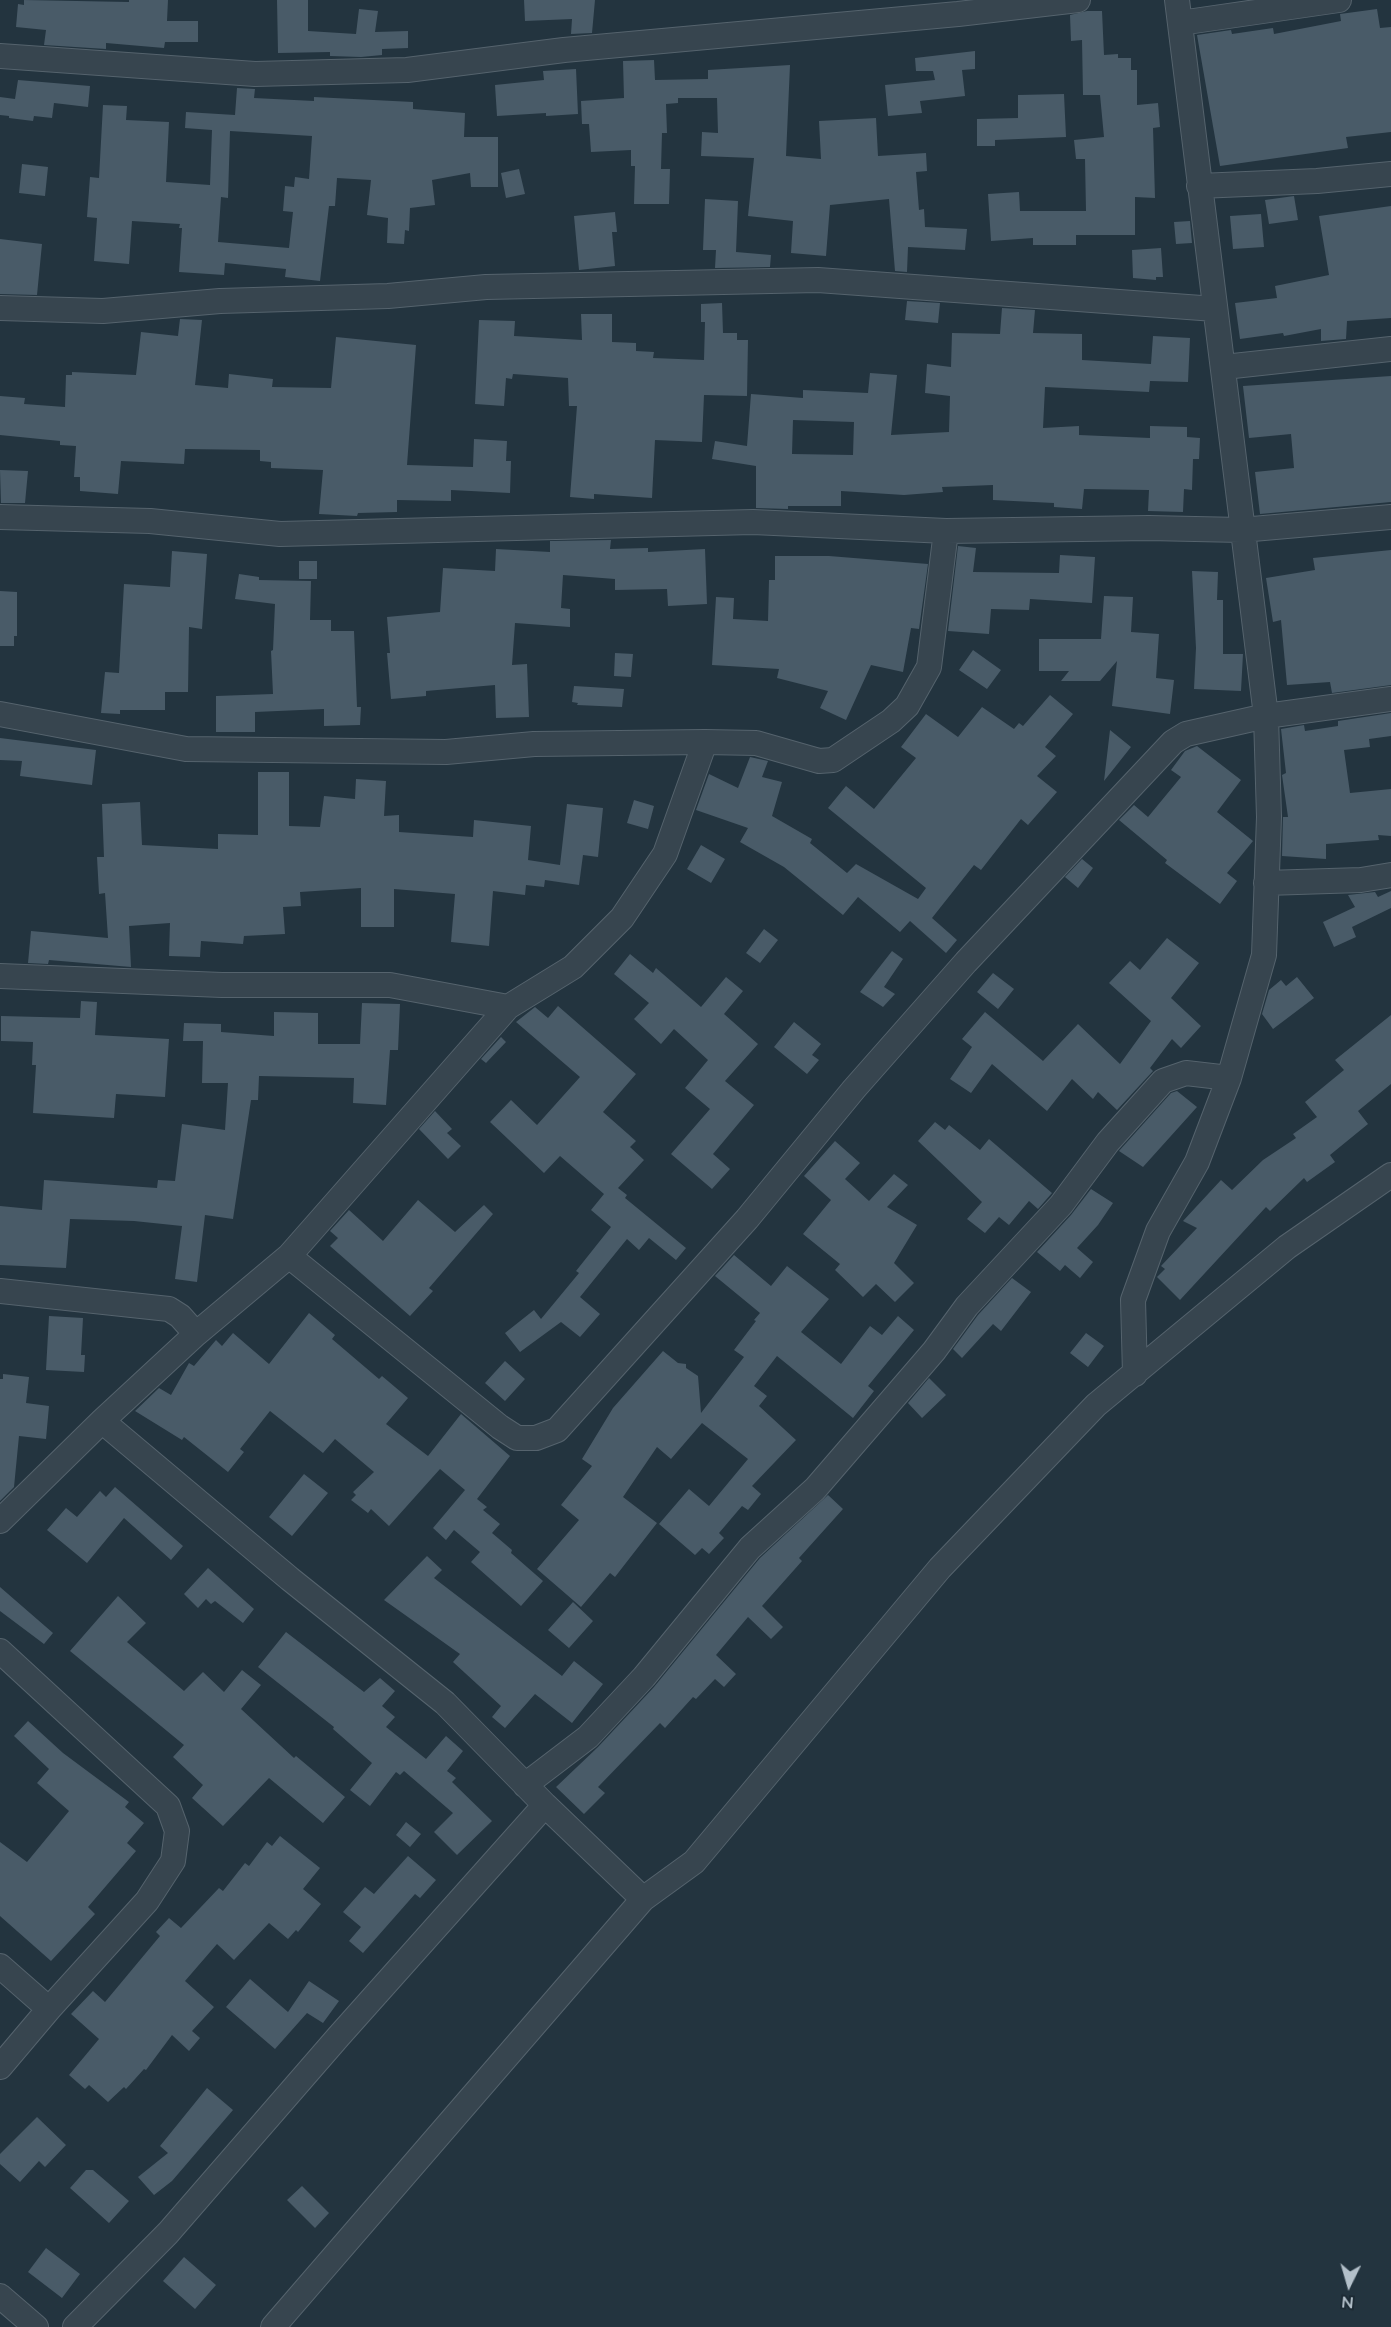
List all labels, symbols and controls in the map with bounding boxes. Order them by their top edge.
north arrow [1319,2255,1379,2315]
text: N [1340,2293,1354,2313]

